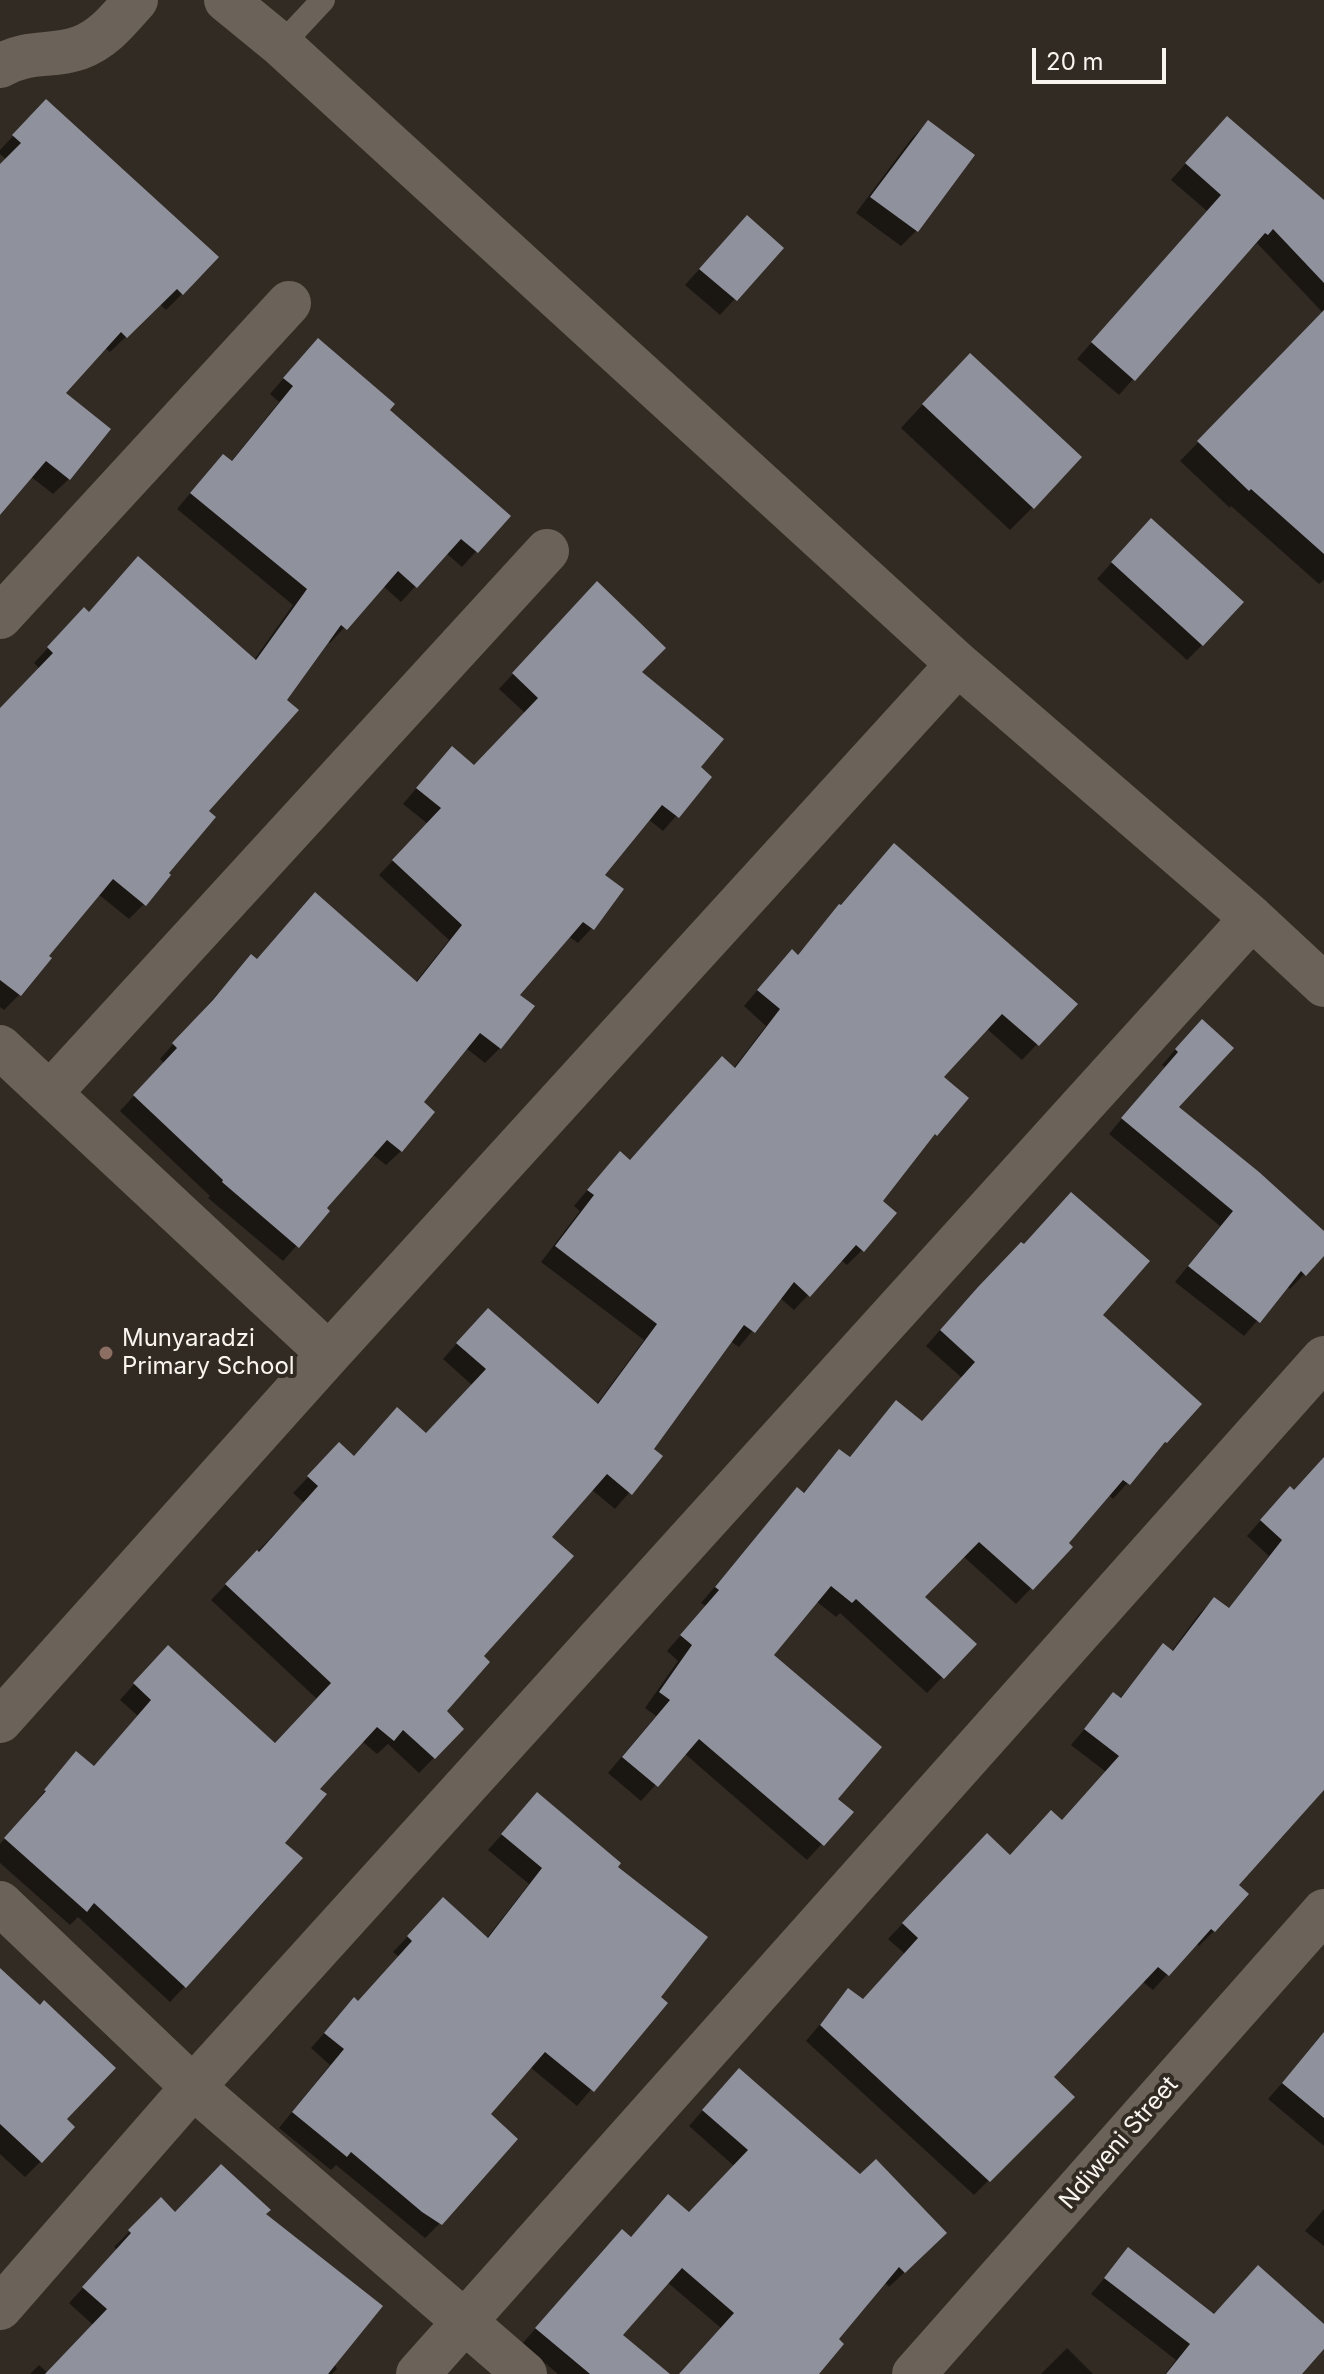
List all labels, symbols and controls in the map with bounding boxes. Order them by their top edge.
scale bar [1036,32,1170,82]
text: 20 m [1046,47,1104,76]
place label: Munyaradzi Primary School [122,1325,295,1381]
marker: Munyaradzi Primary School [97,1344,115,1362]
street label: Ndiweni Street [1054,2071,1184,2215]

